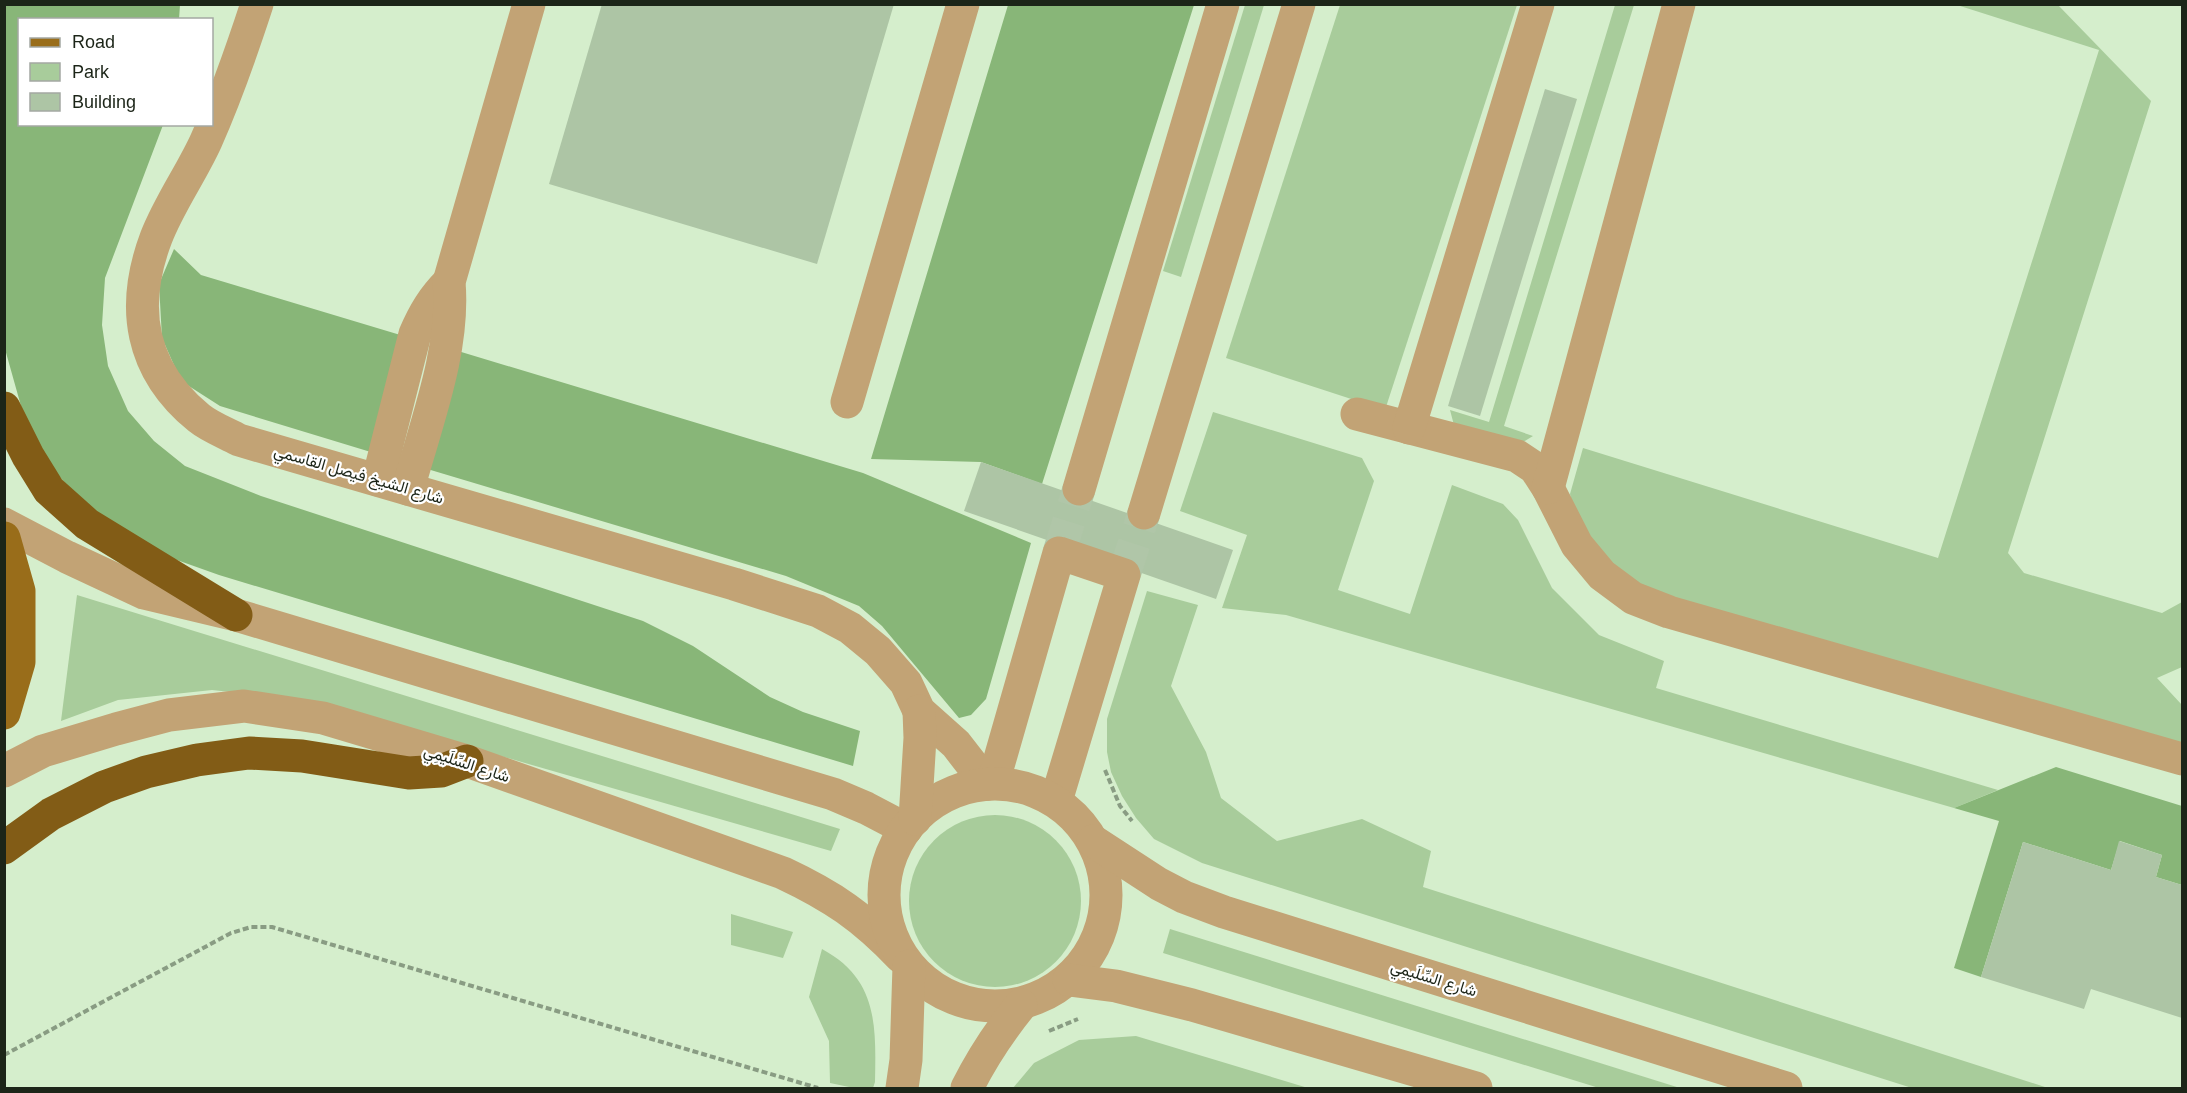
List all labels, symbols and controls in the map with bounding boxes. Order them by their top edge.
legend [18,18,213,126]
text: Road [72,32,115,52]
text: Park [72,62,110,82]
text: Building [72,92,136,112]
street label: شارع الشيخ فيصل القاسمي [271,442,446,512]
street label: شارع السِّلَيمِي [420,741,512,790]
street label: شارع السِّلَيمِي [1387,957,1479,1004]

